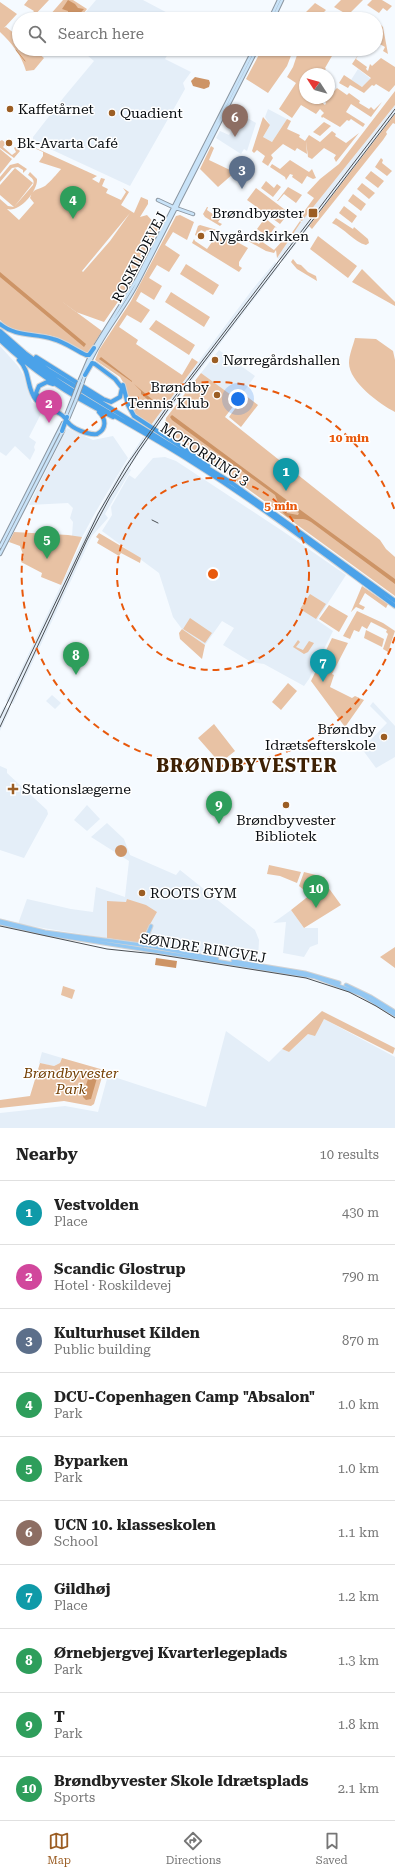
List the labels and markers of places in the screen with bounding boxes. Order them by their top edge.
place label: Kaffetårnet [18,101,94,117]
marker: Kaffetårnet [5,104,15,114]
pin: 6 [222,104,248,137]
place label: Quadient [120,105,183,121]
marker: Quadient [107,108,117,118]
place label: Bk-Avarta Café [17,135,118,151]
marker: Bk-Avarta Café [4,138,14,148]
pin: 3 [229,156,255,189]
pin: 4 [60,186,86,219]
place label: Brøndbyøster [212,205,304,221]
marker: Brøndbyøster [307,207,319,219]
place label: Nygårdskirken [209,228,309,244]
marker: Nygårdskirken [196,231,206,241]
place label: Nørregårdshallen [223,352,340,368]
marker: Nørregårdshallen [210,355,220,365]
place label: Brøndby Tennis Klub [128,379,210,411]
pin: 2 [36,390,62,423]
marker: Brøndby Tennis Klub [212,390,222,400]
pin: 1 [273,458,299,491]
pin: 5 [34,526,60,559]
centre of rings [206,567,220,581]
pin: 8 [63,642,89,675]
pin: 7 [310,649,336,682]
place label: Brøndby Idrætsefterskole [265,721,377,753]
marker: Brøndby Idrætsefterskole [379,732,389,742]
place label: Stationslægerne [22,781,131,797]
marker: Stationslægerne [7,783,19,795]
pin: 9 [206,791,232,824]
marker: Brøndbyvester Bibliotek [281,800,291,810]
place label: Brøndbyvester Bibliotek [236,812,336,844]
pin: 10 [303,875,329,908]
place label: ROOTS GYM [150,885,237,901]
marker: ROOTS GYM [137,888,147,898]

